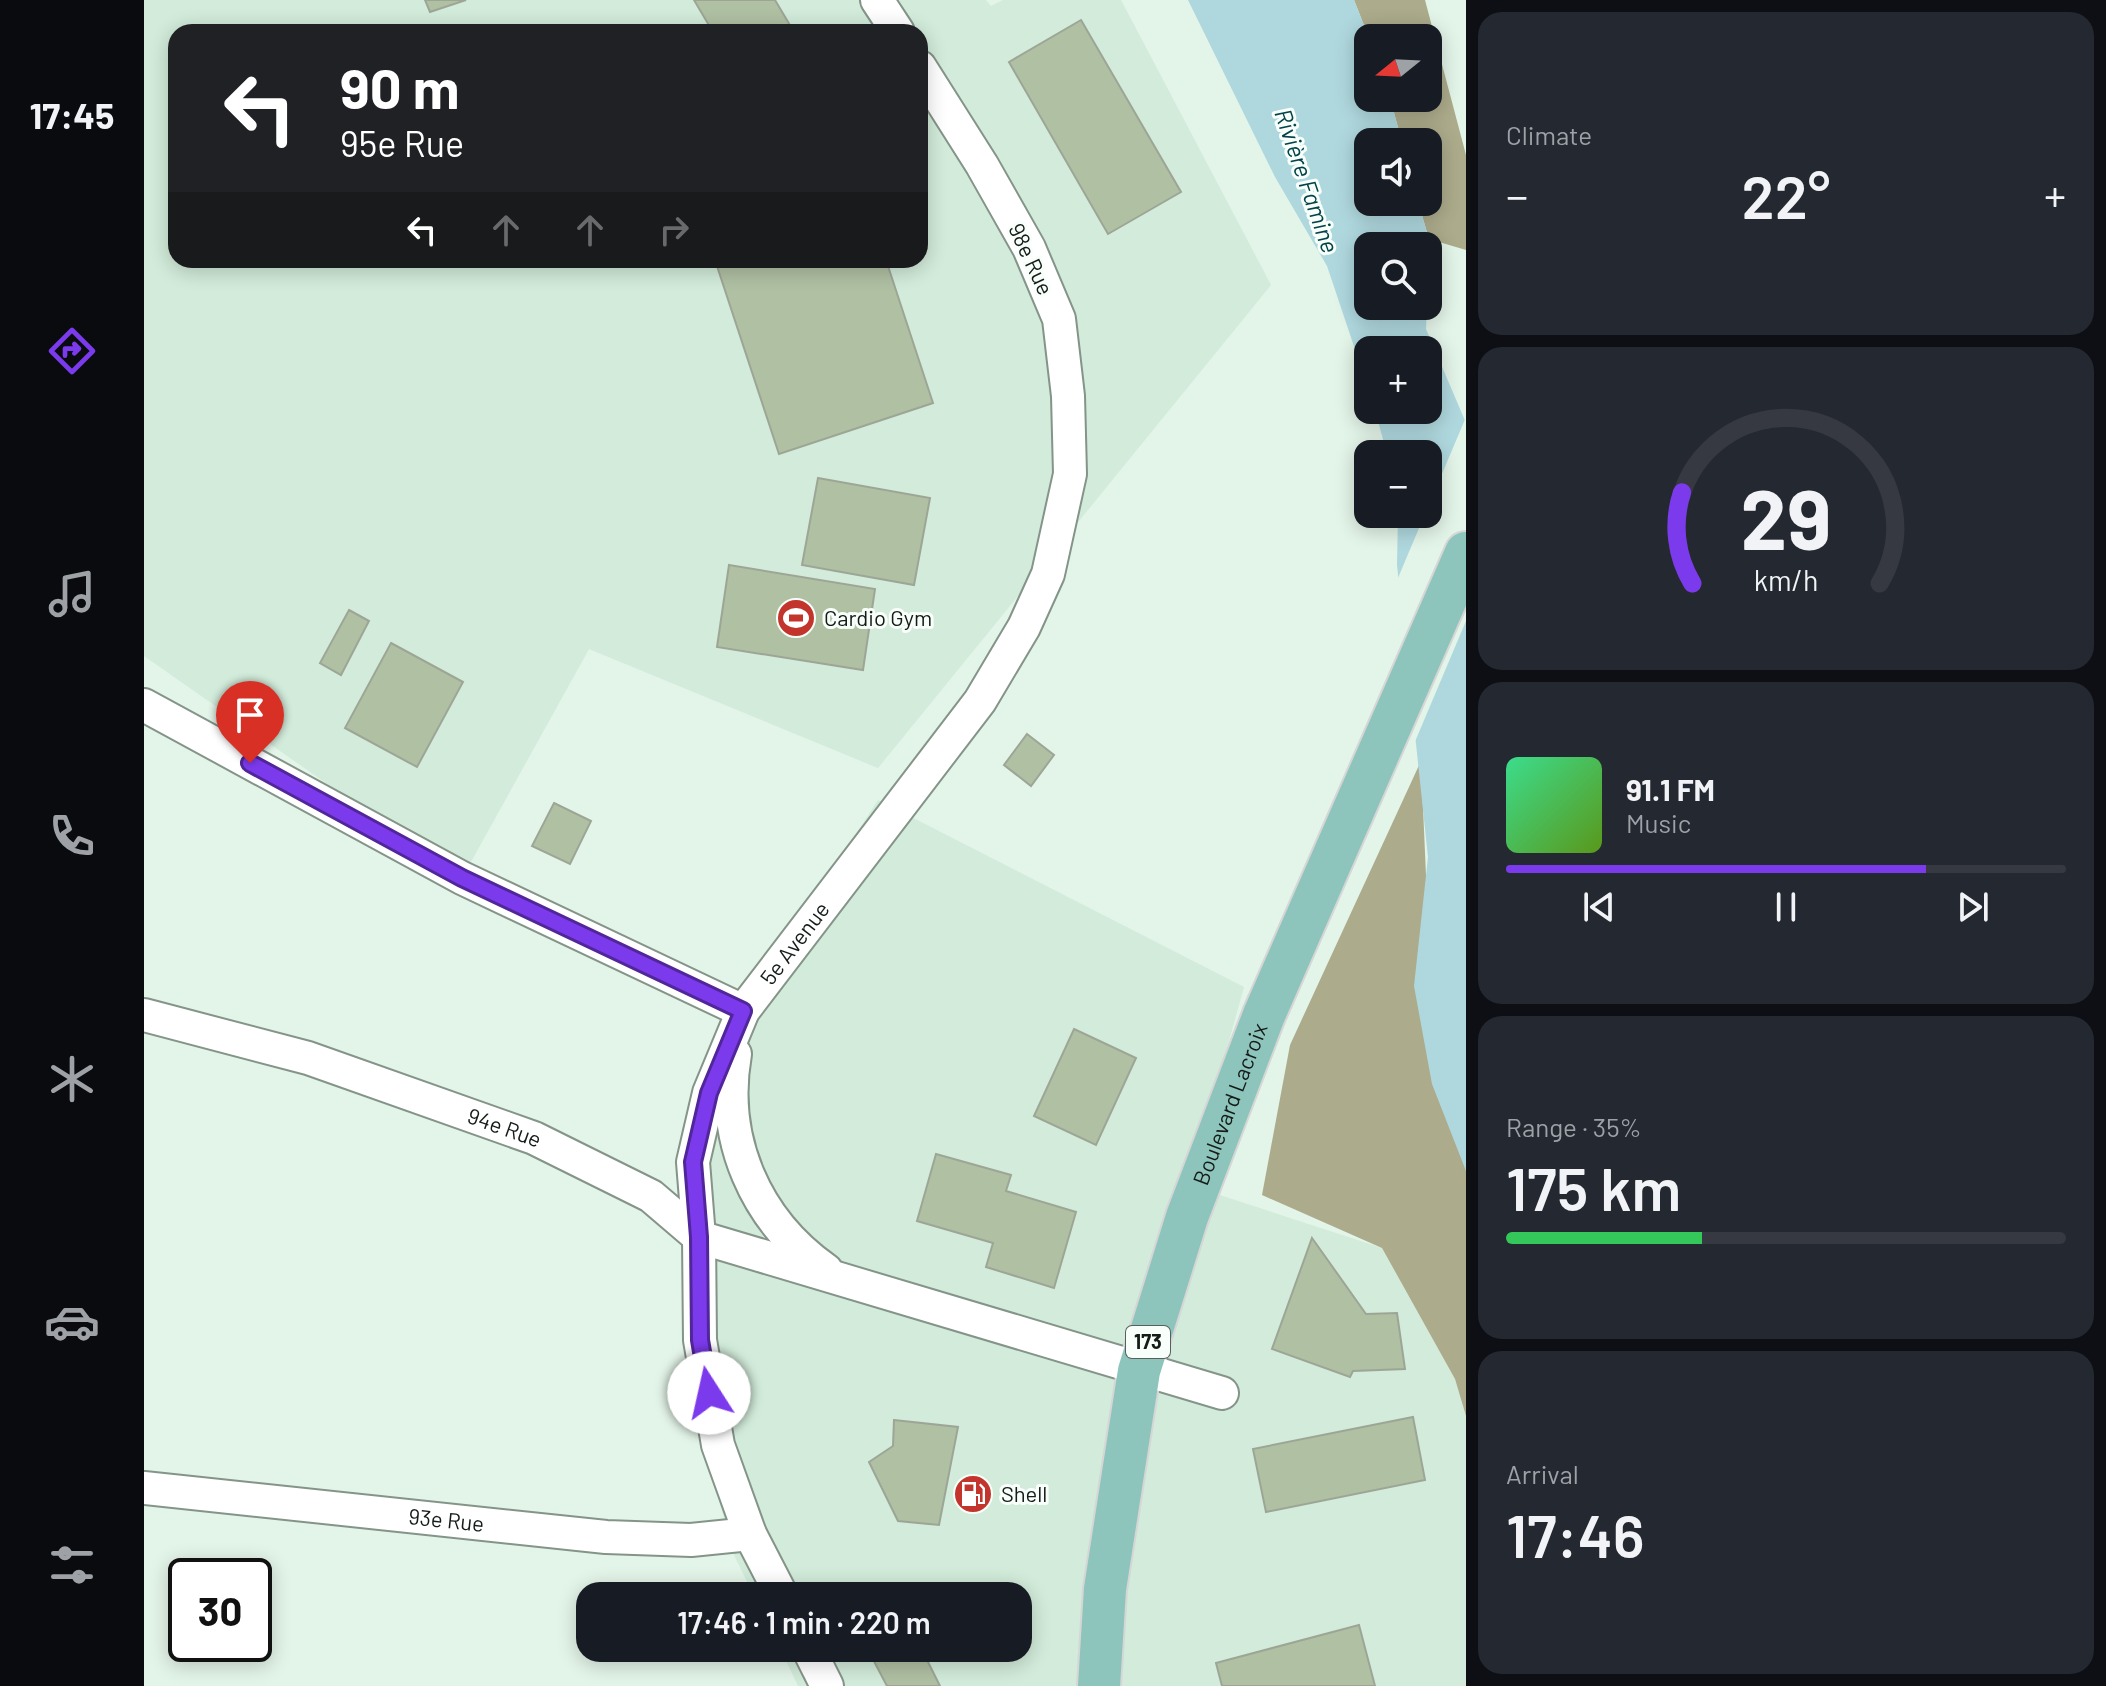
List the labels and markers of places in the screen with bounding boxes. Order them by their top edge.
sports icon: Cardio Gym [775,597,817,639]
place label: Cardio Gym [824,604,932,630]
pin [216,681,284,763]
fuel station icon: Shell [952,1473,994,1515]
place label: Shell [1001,1480,1047,1506]

